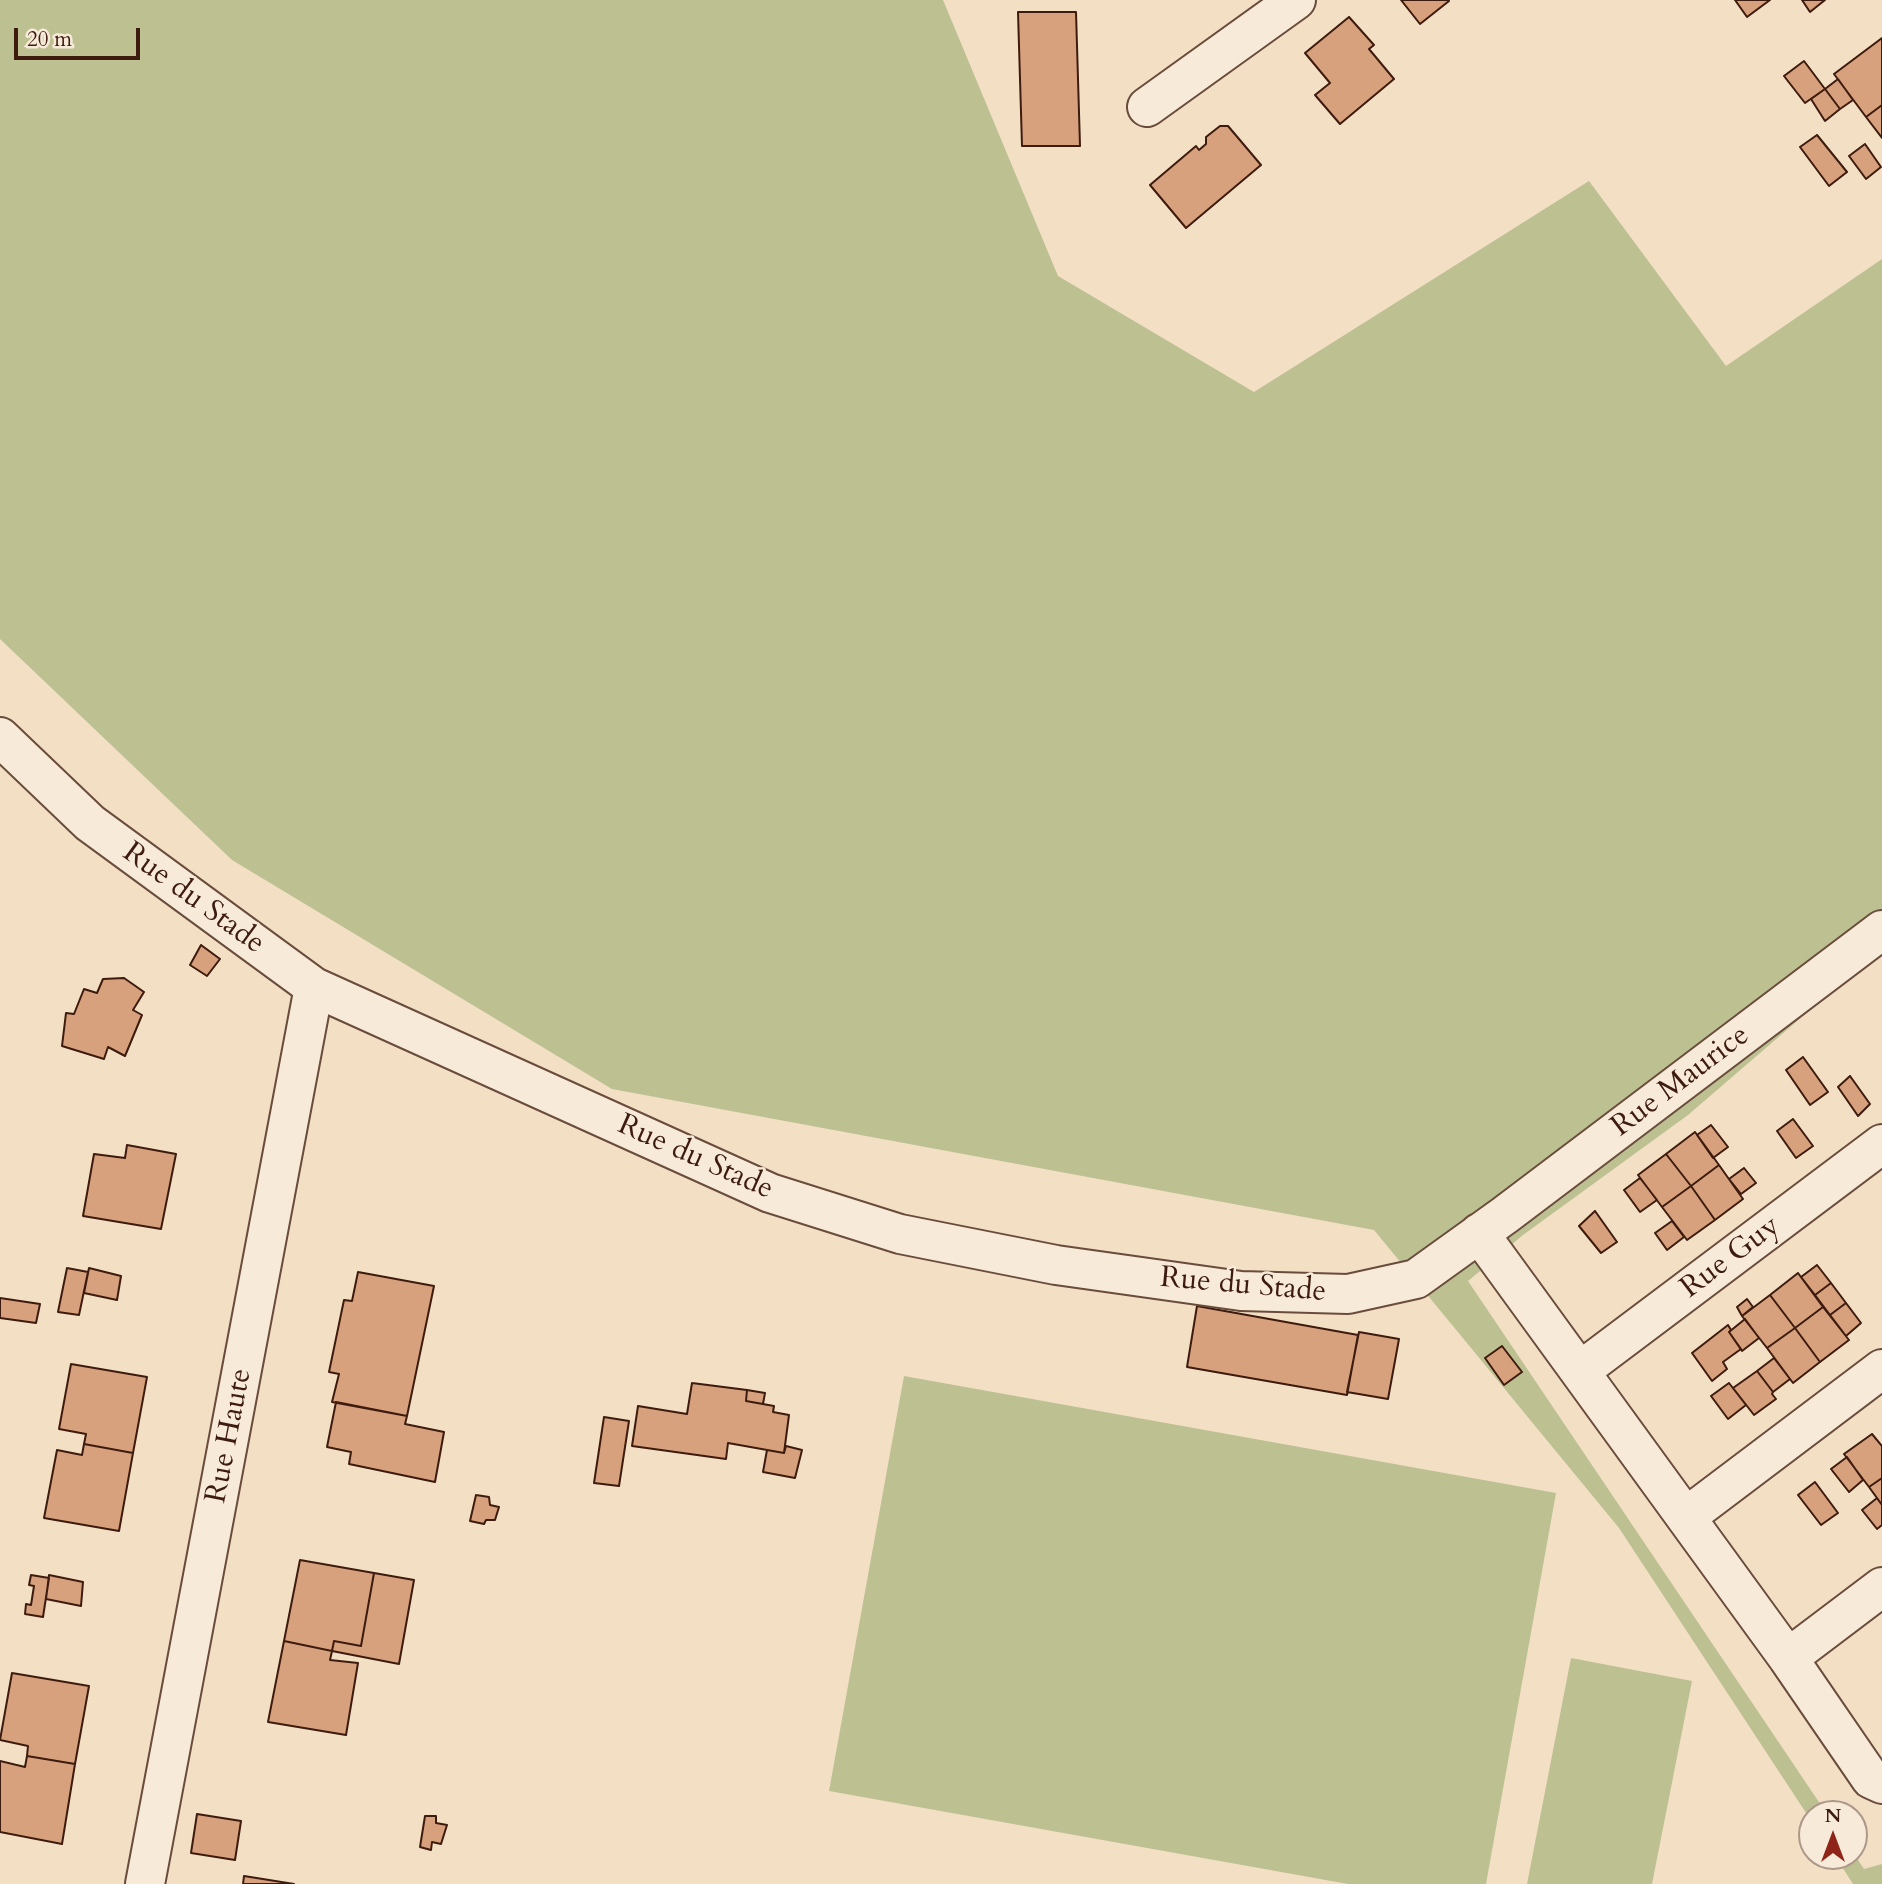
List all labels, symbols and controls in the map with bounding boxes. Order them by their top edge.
scale bar [18,14,144,58]
text: 20 m [27,25,72,54]
street label: Rue du Stade [115,836,271,962]
street label: Rue Maurice [1605,1018,1757,1146]
street label: Rue du Stade [612,1108,778,1208]
street label: Rue Guy [1674,1209,1788,1307]
street label: Rue du Stade [1159,1261,1327,1311]
street label: Rue Haute [199,1366,261,1506]
north arrow [1798,1800,1868,1870]
text: N [1825,1803,1841,1829]

